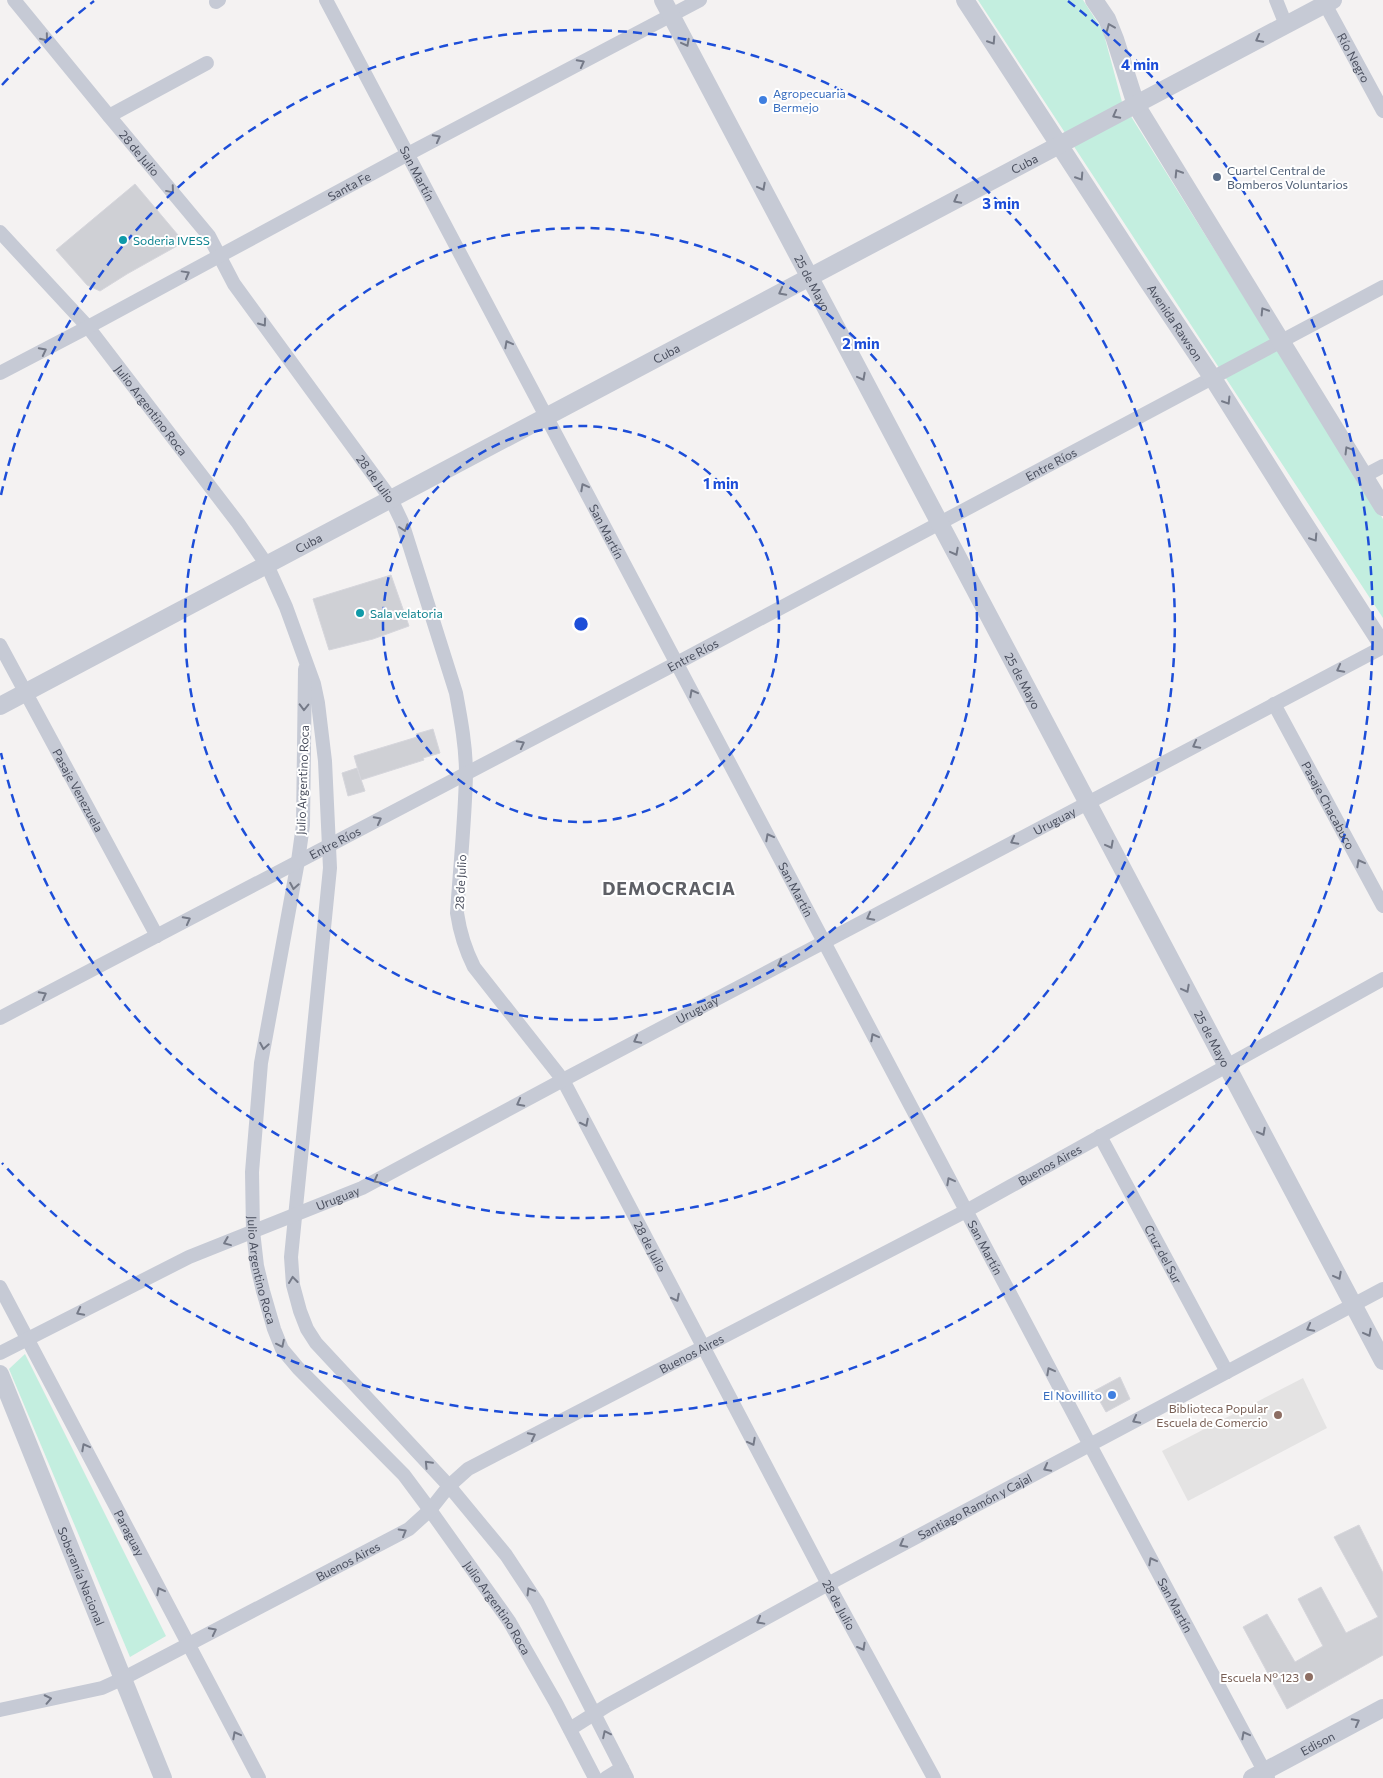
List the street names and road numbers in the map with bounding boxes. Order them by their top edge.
street label: Río Negro [1335,30,1373,85]
street label: 28 de Julio [117,127,163,179]
street label: San Martín [397,144,438,203]
street label: Cuba [1008,151,1040,176]
street label: Santa Fe [325,169,373,203]
street label: 25 de Mayo [792,252,833,314]
street label: Avenida Rawson [1145,282,1206,363]
street label: Cuba [651,340,682,366]
street label: Julio Argentino Roca [112,362,190,458]
street label: Entre Ríos [1023,445,1079,483]
street label: 28 de Julio [354,452,398,505]
street label: San Martín [587,502,627,561]
street label: Cuba [293,530,324,555]
street label: Entre Ríos [665,635,720,674]
street label: 25 de Mayo [1002,650,1044,711]
street label: Julio Argentino Roca [293,725,312,835]
street label: Pasaje Venezuela [50,746,106,834]
street label: Pasaje Chacabuco [1299,759,1358,852]
street label: Uruguay [1031,804,1078,837]
street label: Entre Ríos [307,823,363,862]
street label: 28 de Julio [452,854,469,910]
street label: San Martín [776,860,816,919]
street label: Uruguay [674,992,721,1026]
street label: 25 de Mayo [1192,1008,1233,1069]
street label: Buenos Aires [1015,1141,1084,1188]
street label: Uruguay [314,1183,362,1213]
street label: Julio Argentino Roca [245,1216,279,1326]
street label: San Martín [965,1218,1006,1277]
street label: 28 de Julio [631,1219,670,1274]
street label: Cruz del Sur [1142,1222,1185,1286]
street label: Buenos Aires [657,1331,726,1376]
street label: Santiago Ramón y Cajal [915,1470,1034,1542]
street label: Paraguay [112,1507,148,1558]
street label: Soberanía Nacional [55,1525,108,1627]
street label: Buenos Aires [313,1539,382,1584]
street label: Julio Argentino Roca [460,1558,534,1657]
street label: San Martín [1155,1575,1196,1635]
street label: 28 de Julio [820,1577,859,1632]
street label: Edison [1298,1728,1337,1758]

